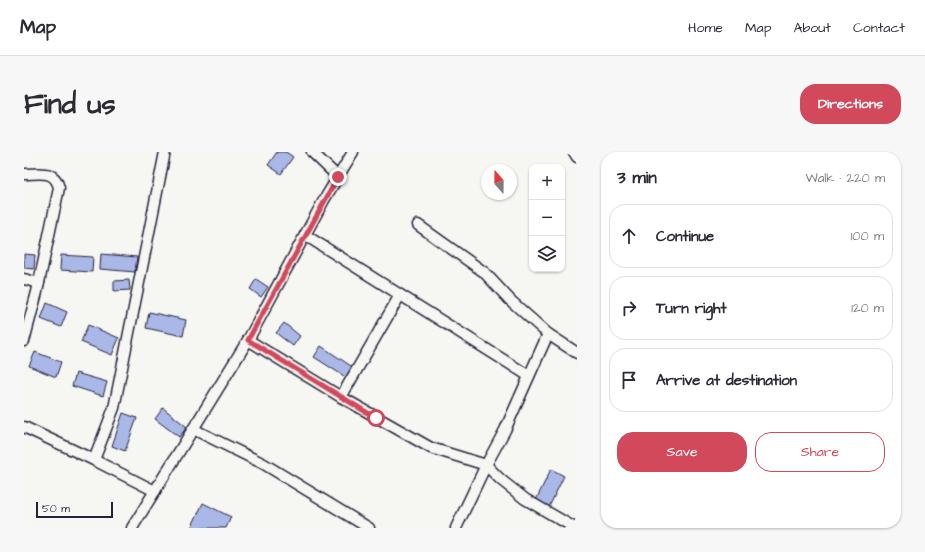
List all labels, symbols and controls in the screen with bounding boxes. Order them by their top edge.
text: Map [20,14,56,41]
text: Home [688,18,723,38]
text: Map [745,18,771,38]
text: About [793,18,831,38]
text: Contact [853,18,905,38]
button: Directions [800,84,901,124]
text: Find us [24,85,115,124]
north arrow [481,164,517,200]
map controls [529,164,565,272]
button: + [529,164,565,200]
text: 3 min [617,166,657,190]
route end [329,168,347,186]
text: Walk · 220 m [805,169,885,187]
button: − [529,200,565,236]
icon: ahead [618,225,640,247]
text: Continue [656,226,714,247]
text: 100 m [851,227,884,245]
button: layers [529,236,565,272]
icon: right [618,297,640,319]
text: Turn right [656,298,727,319]
text: 120 m [851,299,884,317]
icon: arrive [618,369,640,391]
text: Arrive at destination [656,370,797,391]
route start [367,409,385,427]
button: Save [617,432,747,472]
button: Share [755,432,885,472]
scale bar [36,500,113,519]
text: 50 m [42,501,70,516]

